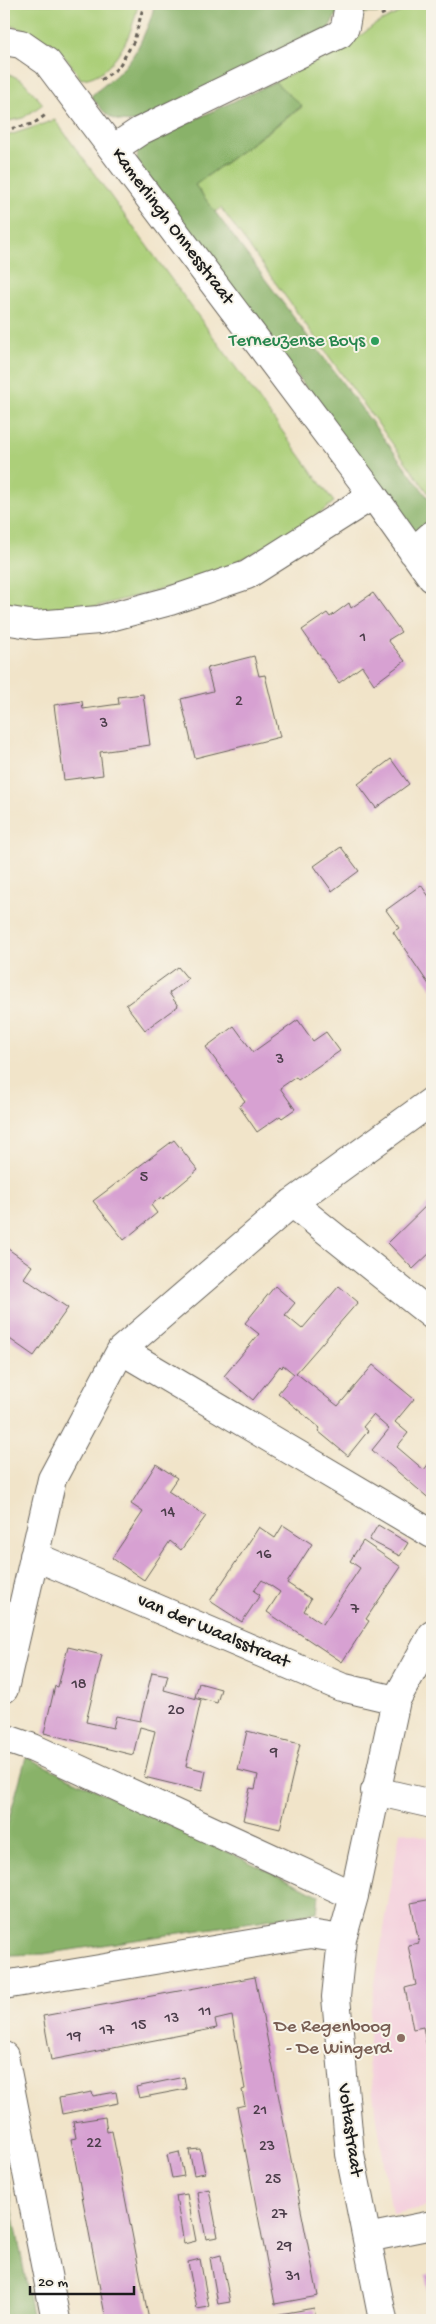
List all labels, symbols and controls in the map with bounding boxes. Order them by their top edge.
street label: Kamerlingh Onnesstraat [105,144,240,312]
place label: Terneuzense Boys [228,330,366,353]
marker: Terneuzense Boys [369,335,381,347]
house number: 1 [359,629,366,648]
house number: 2 [235,693,243,712]
house number: 3 [99,715,108,734]
house number: 3 [275,1051,284,1070]
house number: 5 [140,1169,148,1188]
house number: 14 [160,1504,175,1523]
house number: 16 [256,1546,272,1565]
street label: van der Waalsstraat [133,1589,295,1675]
house number: 7 [350,1601,360,1620]
house number: 18 [70,1676,87,1695]
house number: 20 [168,1702,184,1721]
house number: 9 [269,1744,278,1763]
house number: 11 [198,2003,211,2022]
house number: 13 [164,2010,179,2029]
place label: De Regenboog - De Wingerd [272,2016,393,2061]
house number: 15 [131,2017,146,2036]
house number: 17 [99,2022,115,2041]
house number: 19 [66,2028,81,2047]
marker: De Regenboog - De Wingerd [395,2032,407,2044]
street label: Voltastraat [331,2081,367,2180]
house number: 21 [253,2102,267,2121]
house number: 22 [86,2135,102,2154]
house number: 23 [259,2138,275,2157]
house number: 25 [265,2171,281,2190]
house number: 27 [271,2206,288,2225]
house number: 29 [276,2238,292,2257]
scale bar [30,2264,134,2296]
house number: 31 [285,2268,300,2287]
text: 20 m [38,2274,68,2292]

